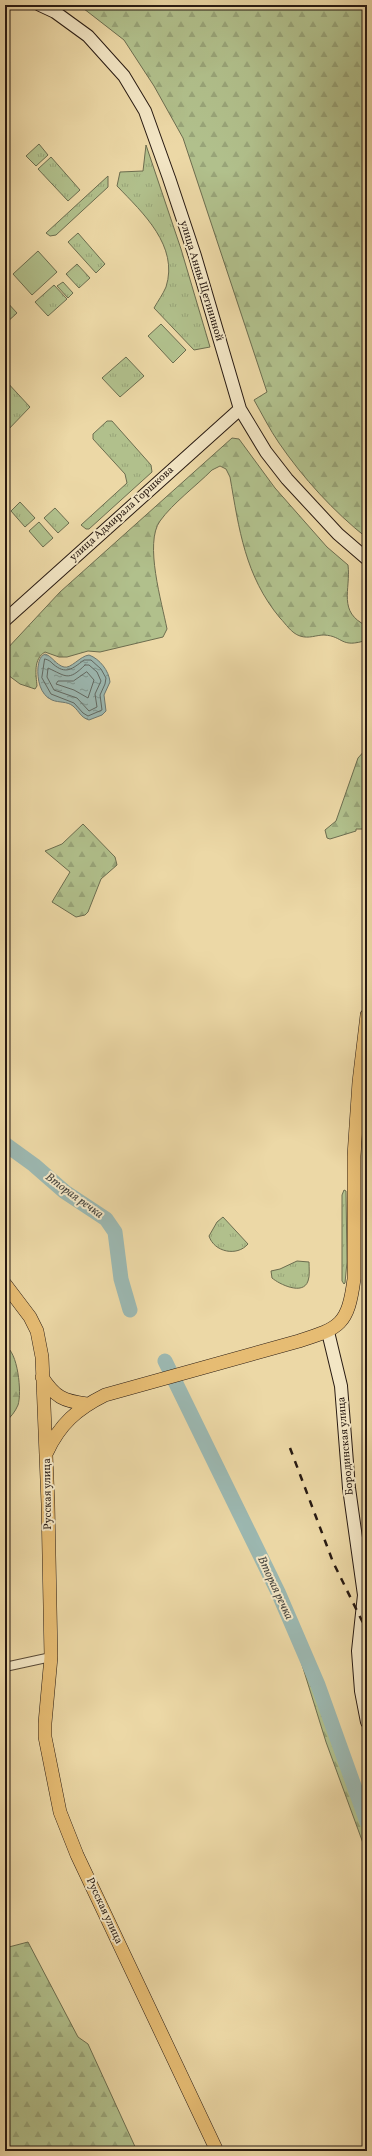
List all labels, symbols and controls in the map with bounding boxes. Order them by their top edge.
street label: улица Анны Щетининой [175,219,227,344]
street label: улица Адмирала Горшкова [67,463,178,565]
water label: Вторая речка [42,1169,107,1223]
street label: Бородинская улица [334,1396,358,1496]
street label: Русская улица [40,1458,56,1530]
water label: Вторая речка [253,1554,297,1623]
street label: Русская улица [82,1875,126,1947]

